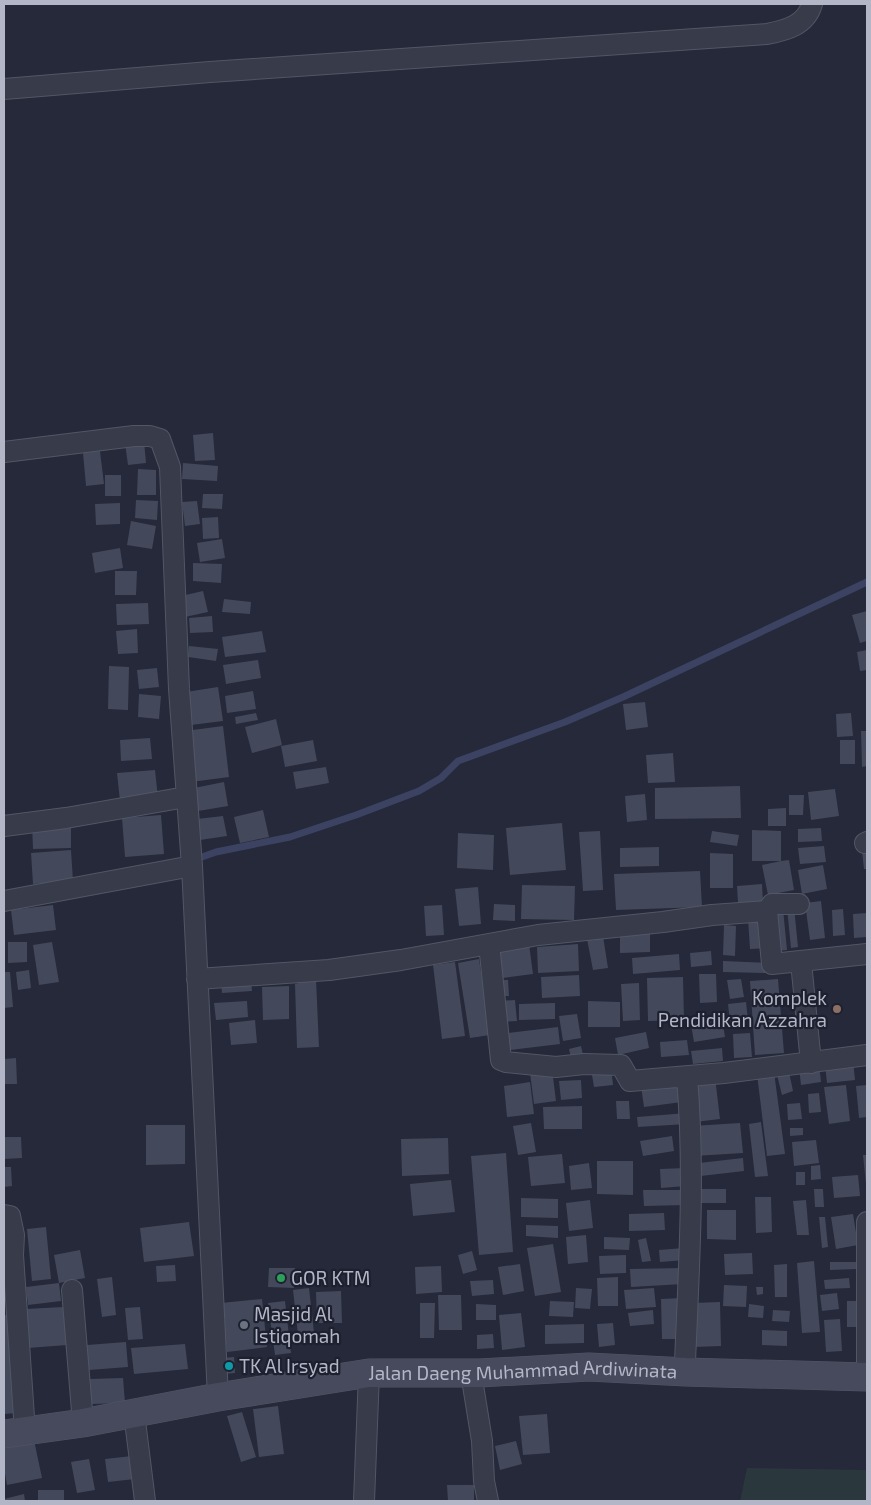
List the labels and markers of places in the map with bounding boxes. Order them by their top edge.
place label: Komplek Pendidikan Azzahra [658,986,827,1031]
marker: Komplek Pendidikan Azzahra [831,1003,843,1015]
place label: GOR KTM [291,1266,371,1289]
marker: GOR KTM [275,1272,287,1284]
place label: Masjid Al Istiqomah [254,1302,340,1347]
marker: Masjid Al Istiqomah [238,1319,250,1331]
place label: TK Al Irsyad [239,1354,340,1377]
marker: TK Al Irsyad [223,1360,235,1372]

